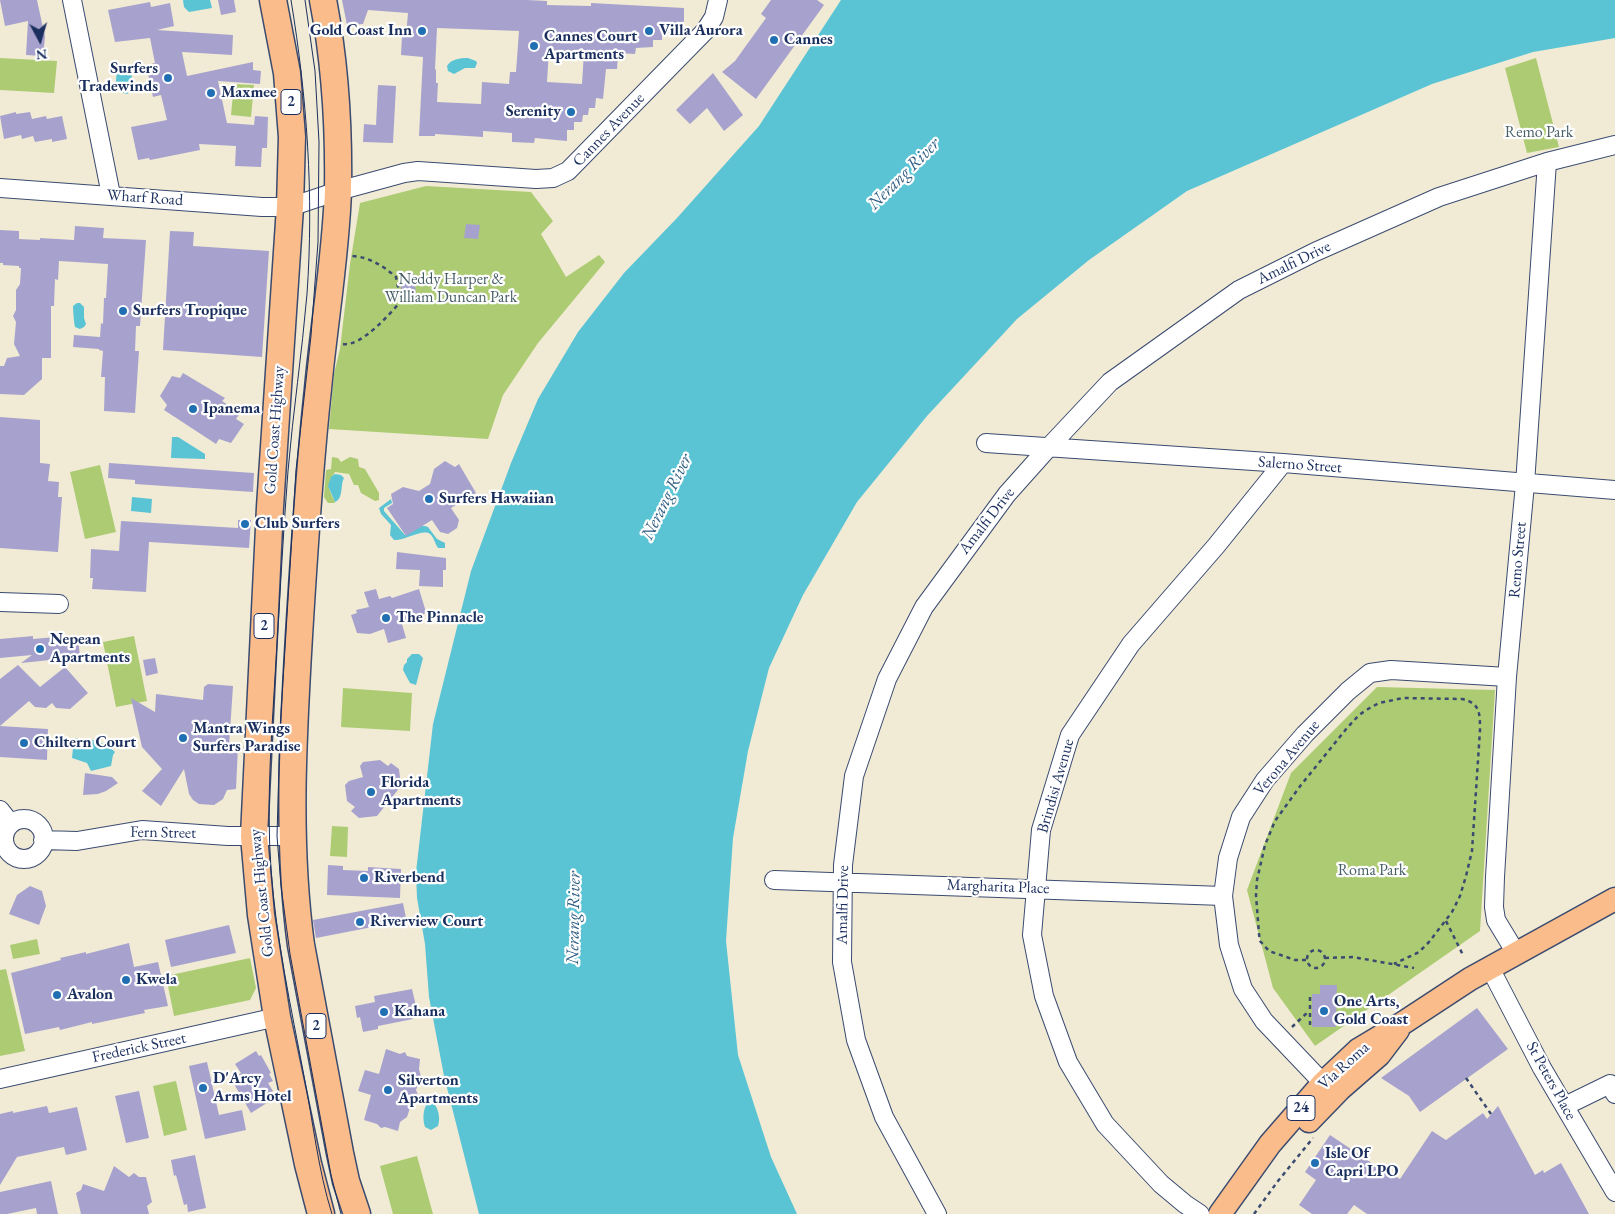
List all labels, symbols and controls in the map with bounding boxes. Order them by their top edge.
north arrow [15,15,65,65]
place label: Gold Coast Inn [310,21,412,41]
place label: Villa Aurora [659,21,743,41]
marker: Gold Coast Inn [416,25,428,37]
marker: Villa Aurora [643,25,655,37]
place label: Cannes Court Apartments [544,27,637,65]
place label: Cannes [784,30,833,50]
marker: Cannes [768,34,780,46]
marker: Cannes Court Apartments [528,40,540,52]
text: N [35,45,48,64]
place label: Surfers Tradewinds [79,59,158,97]
marker: Surfers Tradewinds [162,72,174,84]
place label: Maxmee [221,83,277,103]
marker: Maxmee [205,87,217,99]
street label: Cannes Avenue [569,89,649,171]
road number: 2 [281,90,301,114]
place label: Serenity [506,102,561,122]
marker: Serenity [565,106,577,118]
park label: Remo Park [1505,123,1573,143]
water label: Nerang River [863,133,945,215]
street label: Wharf Road [106,186,184,210]
street label: Amalfi Drive [1254,237,1334,289]
park label: Neddy Harper & William Duncan Park [385,270,517,308]
place label: Surfers Tropique [133,301,247,321]
marker: Surfers Tropique [117,305,129,317]
street label: Gold Coast Highway [261,365,289,495]
place label: Ipanema [203,399,260,419]
marker: Ipanema [187,403,199,415]
water label: Nerang River [637,450,697,544]
street label: Salerno Street [1257,452,1343,478]
street label: Amalfi Drive [955,484,1019,558]
place label: Surfers Hawaiian [439,489,554,509]
marker: Surfers Hawaiian [423,493,435,505]
place label: Club Surfers [255,514,340,534]
marker: Club Surfers [239,518,251,530]
street label: Remo Street [1505,521,1531,599]
place label: The Pinnacle [396,608,483,628]
marker: The Pinnacle [380,612,392,624]
road number: 2 [254,614,274,638]
place label: Nepean Apartments [50,630,130,668]
marker: Nepean Apartments [34,643,46,655]
street label: Verona Avenue [1250,716,1324,800]
place label: Mantra Wings Surfers Paradise [193,719,300,757]
marker: Mantra Wings Surfers Paradise [177,732,189,744]
place label: Chiltern Court [34,733,136,753]
marker: Chiltern Court [18,737,30,749]
street label: Brindisi Avenue [1033,737,1079,835]
place label: Florida Apartments [381,773,461,811]
marker: Florida Apartments [365,786,377,798]
street label: Fern Street [130,823,196,843]
street label: Gold Coast Highway [246,828,278,958]
park label: Roma Park [1338,861,1406,881]
street label: Amalfi Drive [833,865,853,945]
place label: Riverbend [374,868,445,888]
water label: Nerang River [562,871,586,965]
marker: Riverbend [358,872,370,884]
street label: Margharita Place [946,876,1050,898]
place label: Riverview Court [370,912,483,932]
marker: Riverview Court [354,916,366,928]
place label: Kwela [136,970,177,990]
marker: Kwela [120,974,132,986]
place label: Avalon [67,985,113,1005]
marker: Avalon [51,989,63,1001]
place label: One Arts, Gold Coast [1334,992,1408,1030]
place label: Kahana [394,1002,445,1022]
marker: One Arts, Gold Coast [1318,1005,1330,1017]
marker: Kahana [378,1006,390,1018]
road number: 2 [306,1014,326,1038]
street label: Frederick Street [90,1029,188,1067]
street label: Via Roma [1315,1038,1373,1094]
street label: St Peters Place [1522,1039,1580,1123]
place label: D'Arcy Arms Hotel [213,1069,292,1107]
place label: Silverton Apartments [398,1071,478,1109]
marker: D'Arcy Arms Hotel [197,1082,209,1094]
marker: Silverton Apartments [382,1084,394,1096]
road number: 24 [1287,1096,1315,1120]
place label: Isle Of Capri LPO [1325,1144,1398,1182]
marker: Isle Of Capri LPO [1309,1157,1321,1169]

